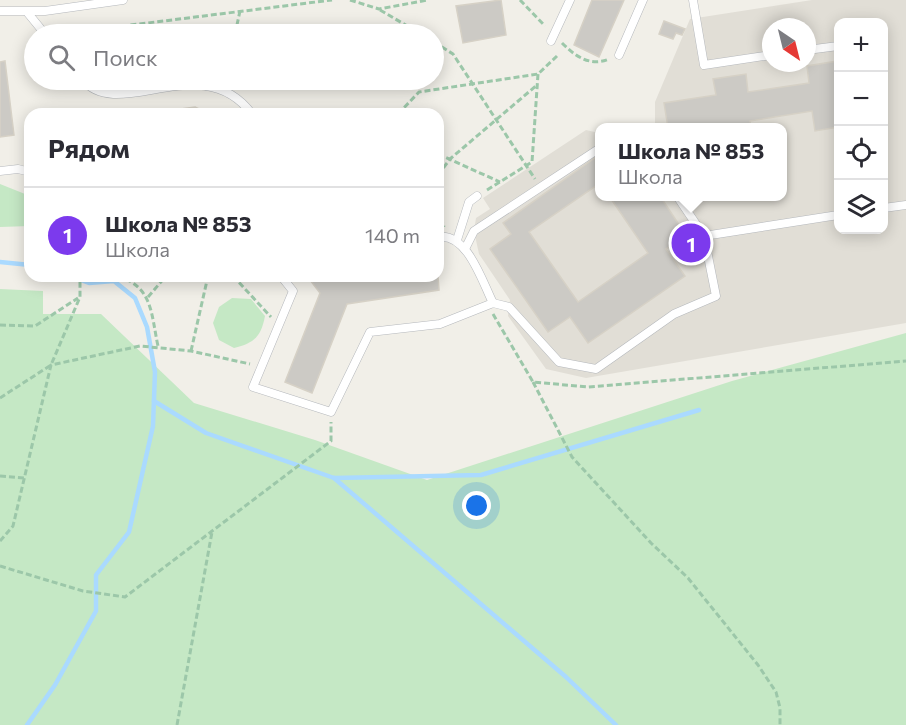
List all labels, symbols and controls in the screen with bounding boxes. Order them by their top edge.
north arrow [762,18,816,72]
map controls [834,18,888,234]
button: + [834,18,888,72]
search box [24,24,444,90]
icon: search [45,41,78,74]
text: Поиск [93,44,158,71]
button: − [834,72,888,126]
popup [595,123,787,201]
button: locate [834,126,888,180]
text: Рядом [48,132,130,163]
text: Школа № 853 [618,137,764,164]
text: Школа [618,164,683,188]
button: layers [834,180,888,234]
text: Школа № 853 [105,210,252,237]
pin: 1 [672,220,710,266]
text: 1 [63,223,72,247]
text: 140 m [365,223,420,247]
text: Школа [105,237,170,261]
your location [462,491,491,520]

